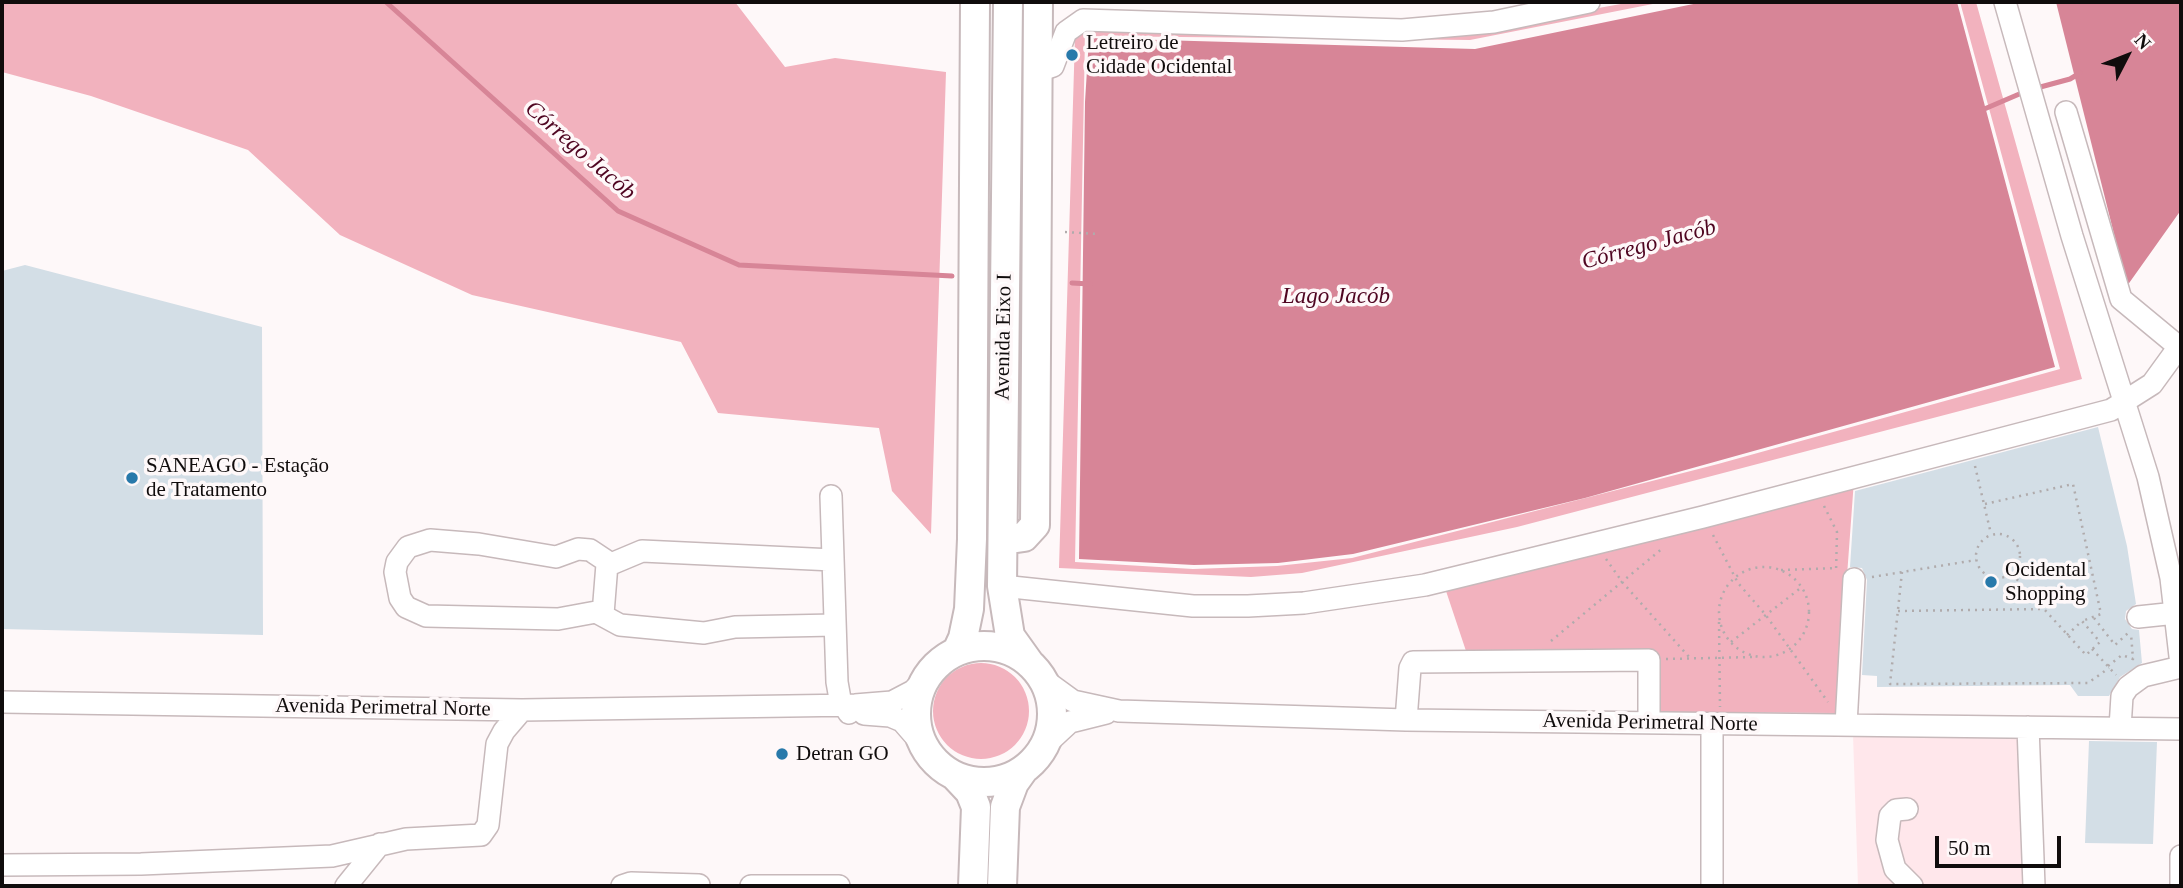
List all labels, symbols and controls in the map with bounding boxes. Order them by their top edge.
north arrow [2092,21,2162,91]
text: N [2131,29,2155,54]
place label: Letreiro de Cidade Ocidental [1086,30,1232,80]
marker: Letreiro de Cidade Ocidental [1064,47,1080,63]
water label: Córrego Jacób [519,95,641,207]
water label: Córrego Jacób [1579,214,1719,276]
street label: Avenida Eixo I [990,273,1018,401]
water label: Lago Jacób [1282,283,1390,311]
place label: SANEAGO - Estação de Tratamento [146,453,329,503]
marker: SANEAGO - Estação de Tratamento [124,470,140,486]
place label: Ocidental Shopping [2005,557,2087,607]
marker: Ocidental Shopping [1983,574,1999,590]
street label: Avenida Perimetral Norte [275,694,491,722]
street label: Avenida Perimetral Norte [1542,709,1758,737]
place label: Detran GO [796,741,889,767]
marker: Detran GO [774,746,790,762]
scale bar [1938,822,2064,866]
text: 50 m [1948,836,1991,860]

